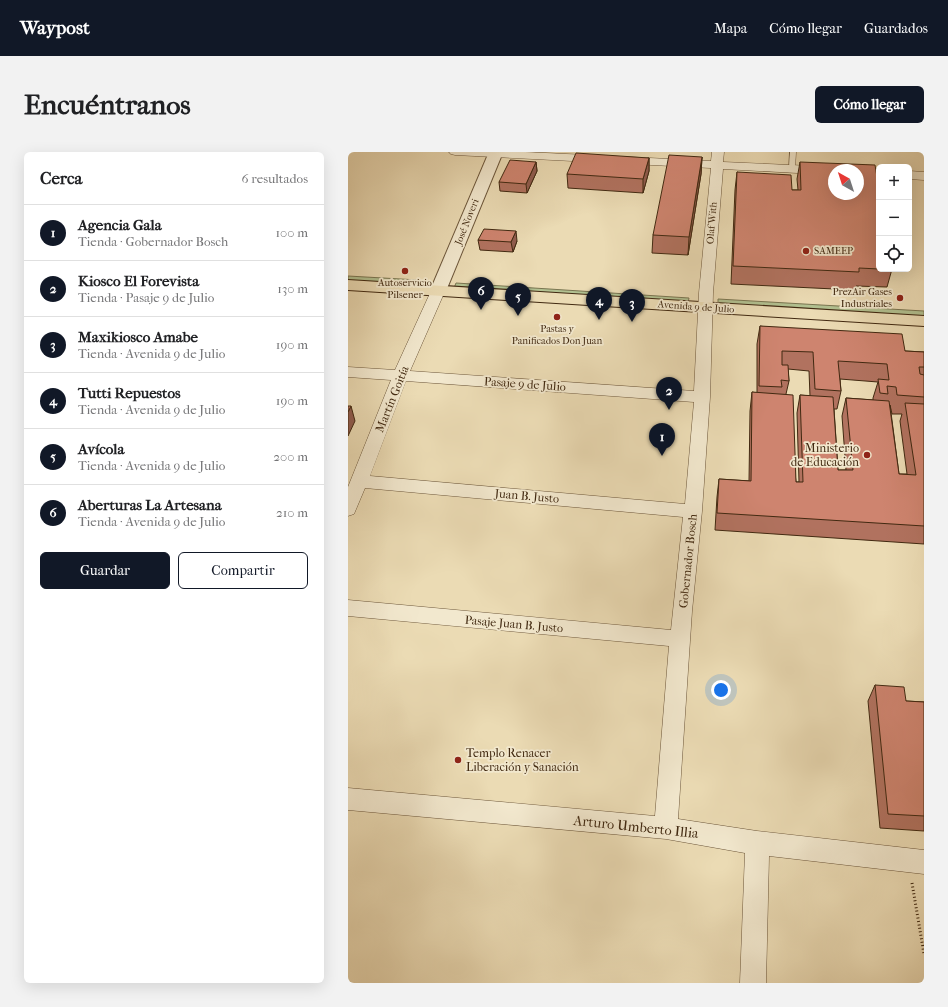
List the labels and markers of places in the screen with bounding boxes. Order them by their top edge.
place label: SAMEEP [814,245,853,257]
marker: SAMEEP [801,246,811,256]
marker: Autoservicio Pilsener [400,266,410,276]
place label: Autoservicio Pilsener [377,277,432,301]
pin: 6 [468,277,494,310]
pin: 5 [505,283,531,316]
place label: PrezAir Gases Industriales [832,286,892,310]
pin: 4 [586,287,612,320]
pin: 3 [619,289,645,322]
marker: PrezAir Gases Industriales [895,293,905,303]
marker: Pastas y Panificados Don Juan [552,312,562,322]
place label: Pastas y Panificados Don Juan [512,323,602,347]
pin: 2 [656,377,682,410]
pin: 1 [649,423,675,456]
place label: Ministerio de Educación [791,441,859,469]
marker: Ministerio de Educación [862,450,872,460]
place label: Templo Renacer Liberación y Sanación [466,746,579,774]
marker: Templo Renacer Liberación y Sanación [453,755,463,765]

